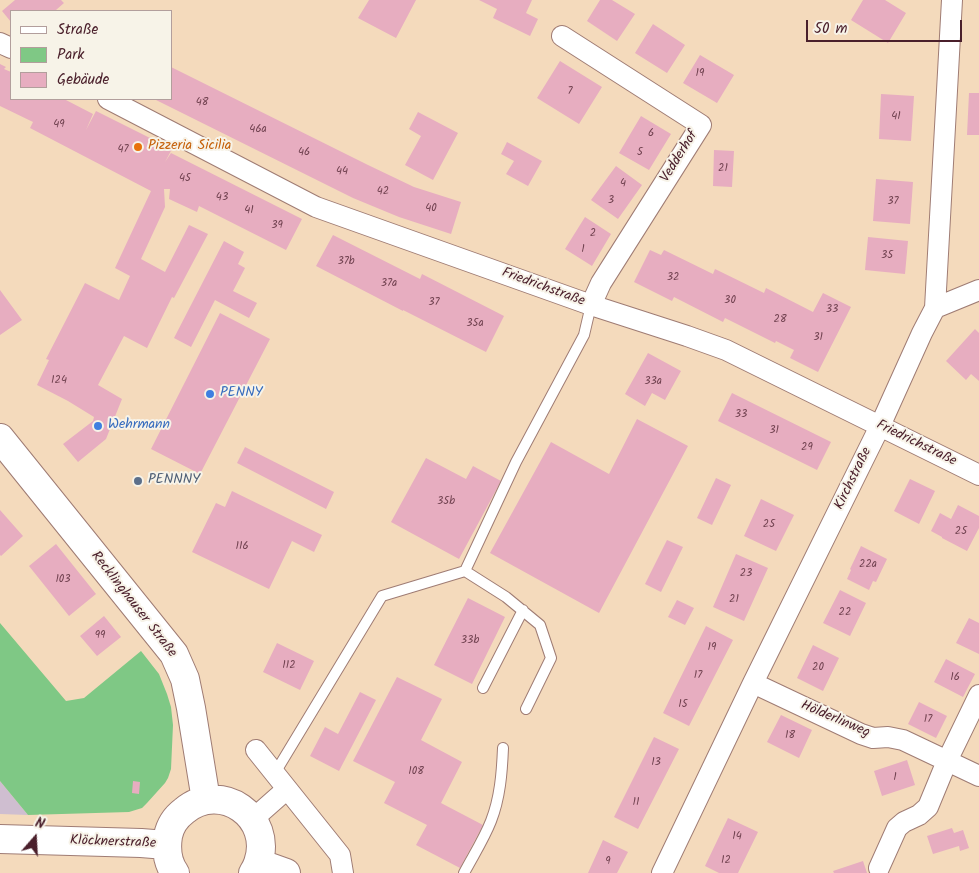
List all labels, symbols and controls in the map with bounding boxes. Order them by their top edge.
legend [10,10,172,100]
scale bar [809,10,965,42]
text: 50 m [814,17,848,41]
text: Straße [57,18,98,42]
text: Park [57,43,84,67]
house number: 19 [696,67,704,81]
text: Gebäude [57,68,109,92]
house number: 7 [567,85,573,99]
house number: 48 [196,96,208,110]
house number: 41 [891,110,901,124]
house number: 49 [53,118,65,132]
house number: 46a [249,123,267,137]
house number: 6 [648,127,654,141]
street label: Vedderhof [658,128,702,186]
place label: Pizzeria Sicilia [148,139,231,155]
marker: Pizzeria Sicilia [132,141,144,153]
house number: 47 [117,143,129,157]
house number: 46 [298,146,310,160]
house number: 5 [637,146,643,160]
house number: 21 [718,162,728,176]
house number: 44 [336,165,348,179]
house number: 45 [179,172,191,186]
house number: 4 [620,177,626,191]
house number: 42 [377,185,389,199]
house number: 43 [216,191,228,205]
house number: 3 [608,194,614,208]
house number: 37 [887,195,899,209]
house number: 40 [425,202,437,216]
house number: 41 [244,204,254,218]
house number: 39 [271,219,283,233]
house number: 2 [590,227,596,241]
house number: 1 [581,243,585,257]
house number: 35 [881,249,893,263]
house number: 37b [337,255,355,269]
street label: Friedrichstraße [499,265,587,311]
house number: 32 [667,271,679,285]
house number: 37a [381,277,397,291]
house number: 30 [724,294,736,308]
house number: 37 [428,296,440,310]
house number: 33 [826,303,838,317]
house number: 28 [773,313,787,327]
house number: 35a [466,317,484,331]
house number: 31 [813,331,823,345]
house number: 124 [51,374,67,388]
house number: 33a [644,375,662,389]
place label: PENNY [220,386,263,402]
marker: PENNY [204,388,216,400]
house number: 33 [735,408,747,422]
street label: Friedrichstraße [873,417,959,471]
place label: Wehrmann [108,418,170,434]
marker: Wehrmann [92,420,104,432]
house number: 31 [769,424,779,438]
house number: 29 [801,441,813,455]
street label: Kirchstraße [832,445,876,513]
place label: PENNNY [148,473,200,489]
marker: PENNNY [132,475,144,487]
house number: 35b [437,495,455,509]
house number: 25 [763,518,775,532]
house number: 25 [955,525,967,539]
house number: 116 [235,540,249,554]
street label: Recklinghauser Straße [86,549,180,661]
house number: 22a [859,558,877,572]
house number: 23 [740,567,752,581]
house number: 103 [55,573,71,587]
house number: 21 [729,593,739,607]
house number: 22 [839,606,851,620]
house number: 99 [95,629,105,643]
house number: 33b [461,634,479,648]
house number: 19 [708,641,716,655]
house number: 112 [282,659,296,673]
house number: 20 [812,661,824,675]
house number: 17 [694,669,702,683]
house number: 16 [950,671,960,685]
house number: 15 [678,698,688,712]
street label: Hölderlinweg [798,698,872,742]
house number: 17 [924,713,932,727]
house number: 18 [785,729,795,743]
house number: 13 [651,756,661,770]
house number: 108 [408,765,424,779]
house number: 1 [893,771,897,785]
house number: 11 [633,796,639,810]
text: N [32,812,48,836]
north arrow [10,813,60,863]
house number: 14 [732,830,742,844]
street label: Klöcknerstraße [70,833,156,853]
house number: 12 [721,854,731,868]
house number: 9 [605,855,611,869]

